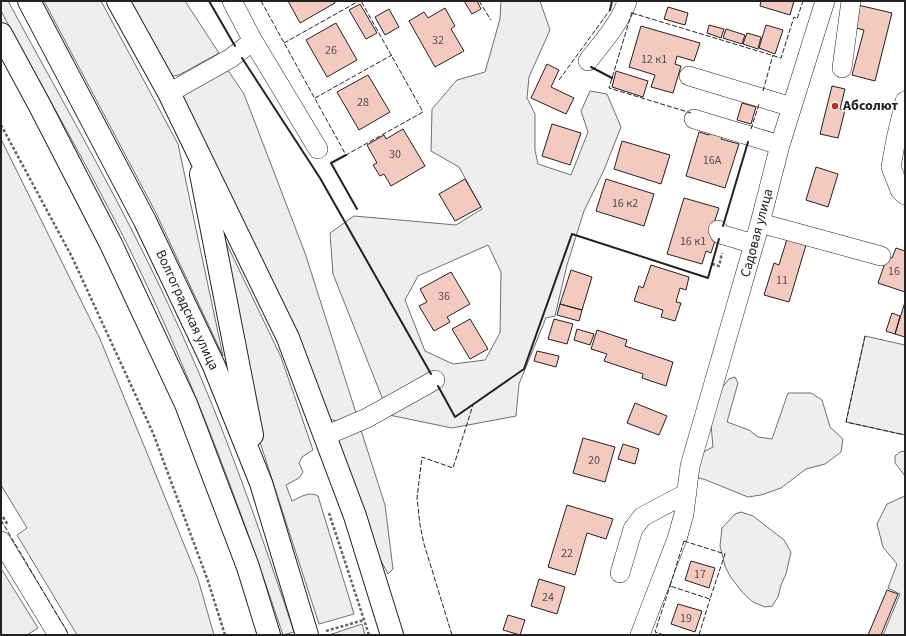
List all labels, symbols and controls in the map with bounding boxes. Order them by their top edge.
house number: 32 [432,32,444,49]
house number: 26 [325,42,337,59]
house number: 12 к1 [641,51,667,68]
house number: 28 [357,94,369,111]
place label: Абсолют [842,96,898,116]
marker: Абсолют [830,101,840,111]
house number: 30 [389,146,401,163]
house number: 16А [703,152,722,169]
street label: Садовая улица [736,186,778,280]
house number: 16 к2 [612,195,638,212]
house number: 16 к1 [680,233,706,250]
street label: Волгоградская улица [150,247,224,373]
house number: 16 [888,263,900,280]
house number: 11 [776,272,788,289]
house number: 36 [438,288,450,305]
house number: 20 [588,452,600,469]
house number: 22 [561,545,573,562]
house number: 17 [694,566,706,583]
house number: 24 [542,589,554,606]
house number: 19 [680,610,692,627]

